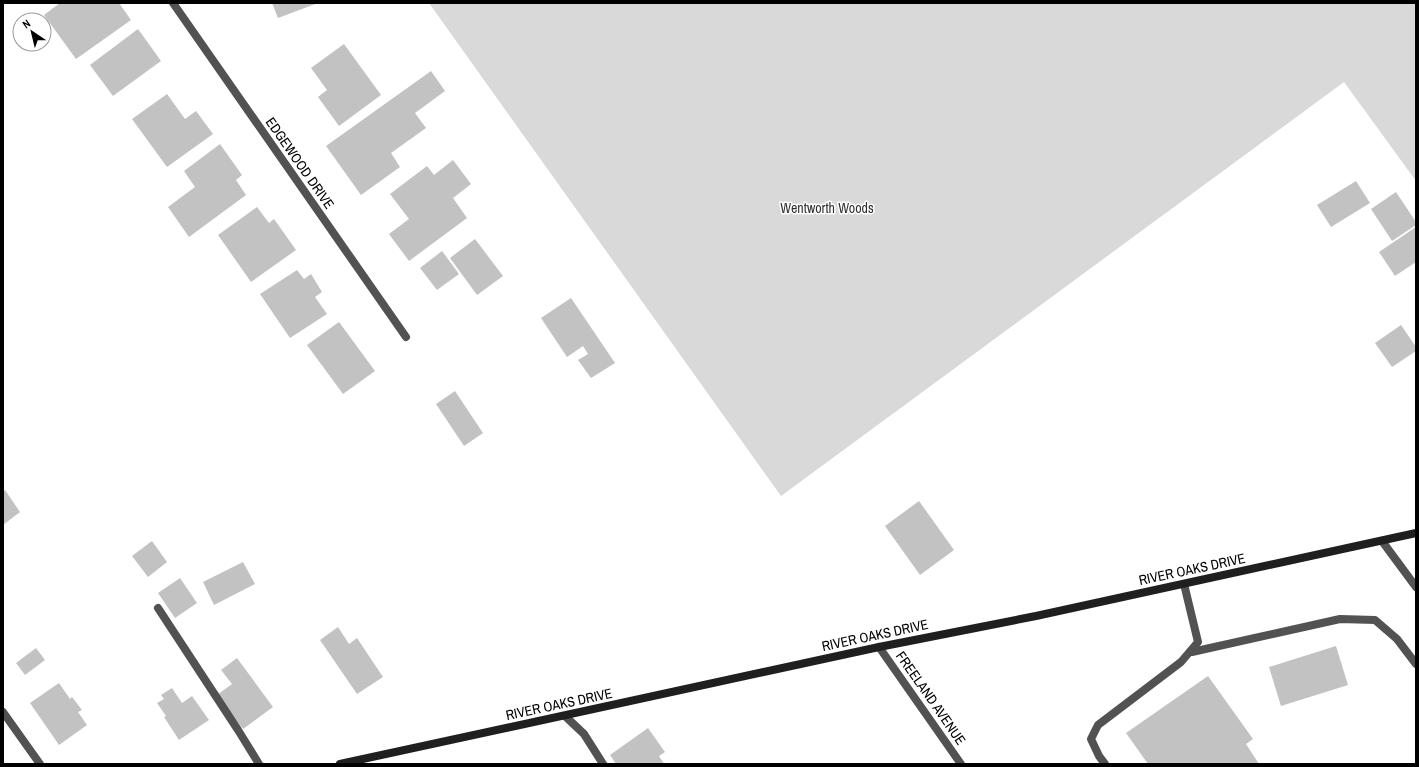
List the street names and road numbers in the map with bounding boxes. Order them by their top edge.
street label: EDGEWOOD DRIVE [262,114,338,212]
street label: RIVER OAKS DRIVE [1137,549,1247,589]
street label: RIVER OAKS DRIVE [820,615,930,655]
street label: FREELAND AVENUE [892,648,970,748]
street label: RIVER OAKS DRIVE [504,684,614,724]

